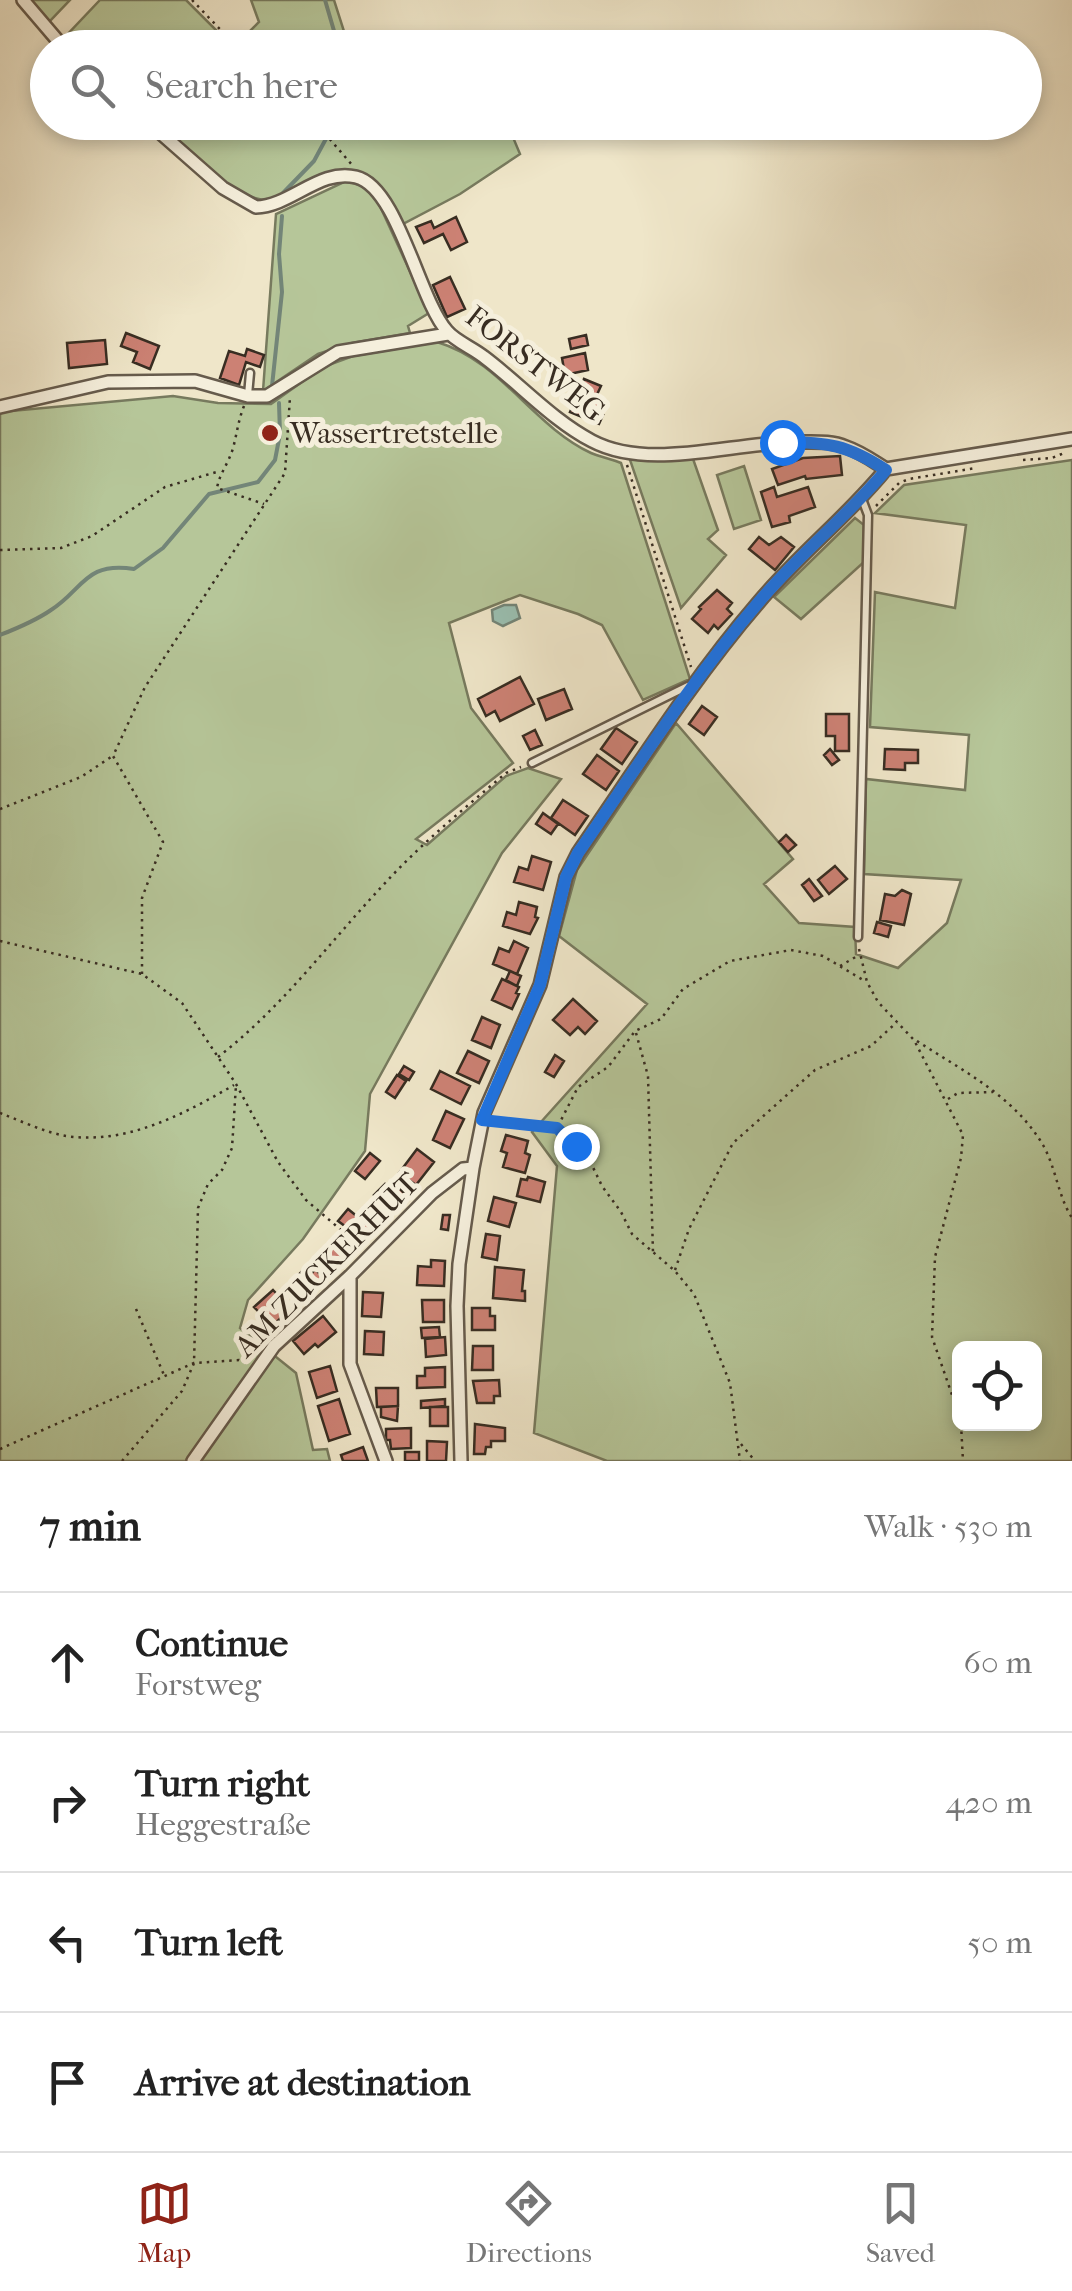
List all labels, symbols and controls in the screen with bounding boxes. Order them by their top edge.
search box [30,30,1042,140]
icon: search [65,58,120,113]
text: Search here [145,63,338,108]
street label: FORSTWEG [459,299,611,429]
place label: Wassertretstelle [289,416,498,451]
route start [760,420,806,466]
marker: Wassertretstelle [259,422,281,444]
route end [554,1124,600,1170]
street label: AM ZUCKERHUT [227,1165,427,1365]
map controls [952,1341,1042,1431]
button: locate [952,1341,1042,1431]
text: 7 min [40,1502,141,1551]
text: Walk · 530 m [864,1508,1032,1545]
text: Continue [135,1621,288,1666]
icon: ahead [40,1635,95,1690]
text: 60 m [964,1644,1032,1681]
text: Forstweg [135,1666,261,1703]
text: Turn right [135,1761,310,1806]
icon: right [40,1775,95,1830]
text: 420 m [946,1784,1032,1821]
text: Heggestraße [135,1806,311,1843]
icon: left [40,1915,95,1970]
text: Turn left [135,1920,283,1965]
text: 50 m [967,1924,1032,1961]
icon: arrive [40,2055,95,2110]
text: Arrive at destination [135,2060,471,2105]
tab: Map [137,2176,192,2269]
tab: Directions [466,2176,592,2269]
tab: Saved [866,2176,935,2269]

